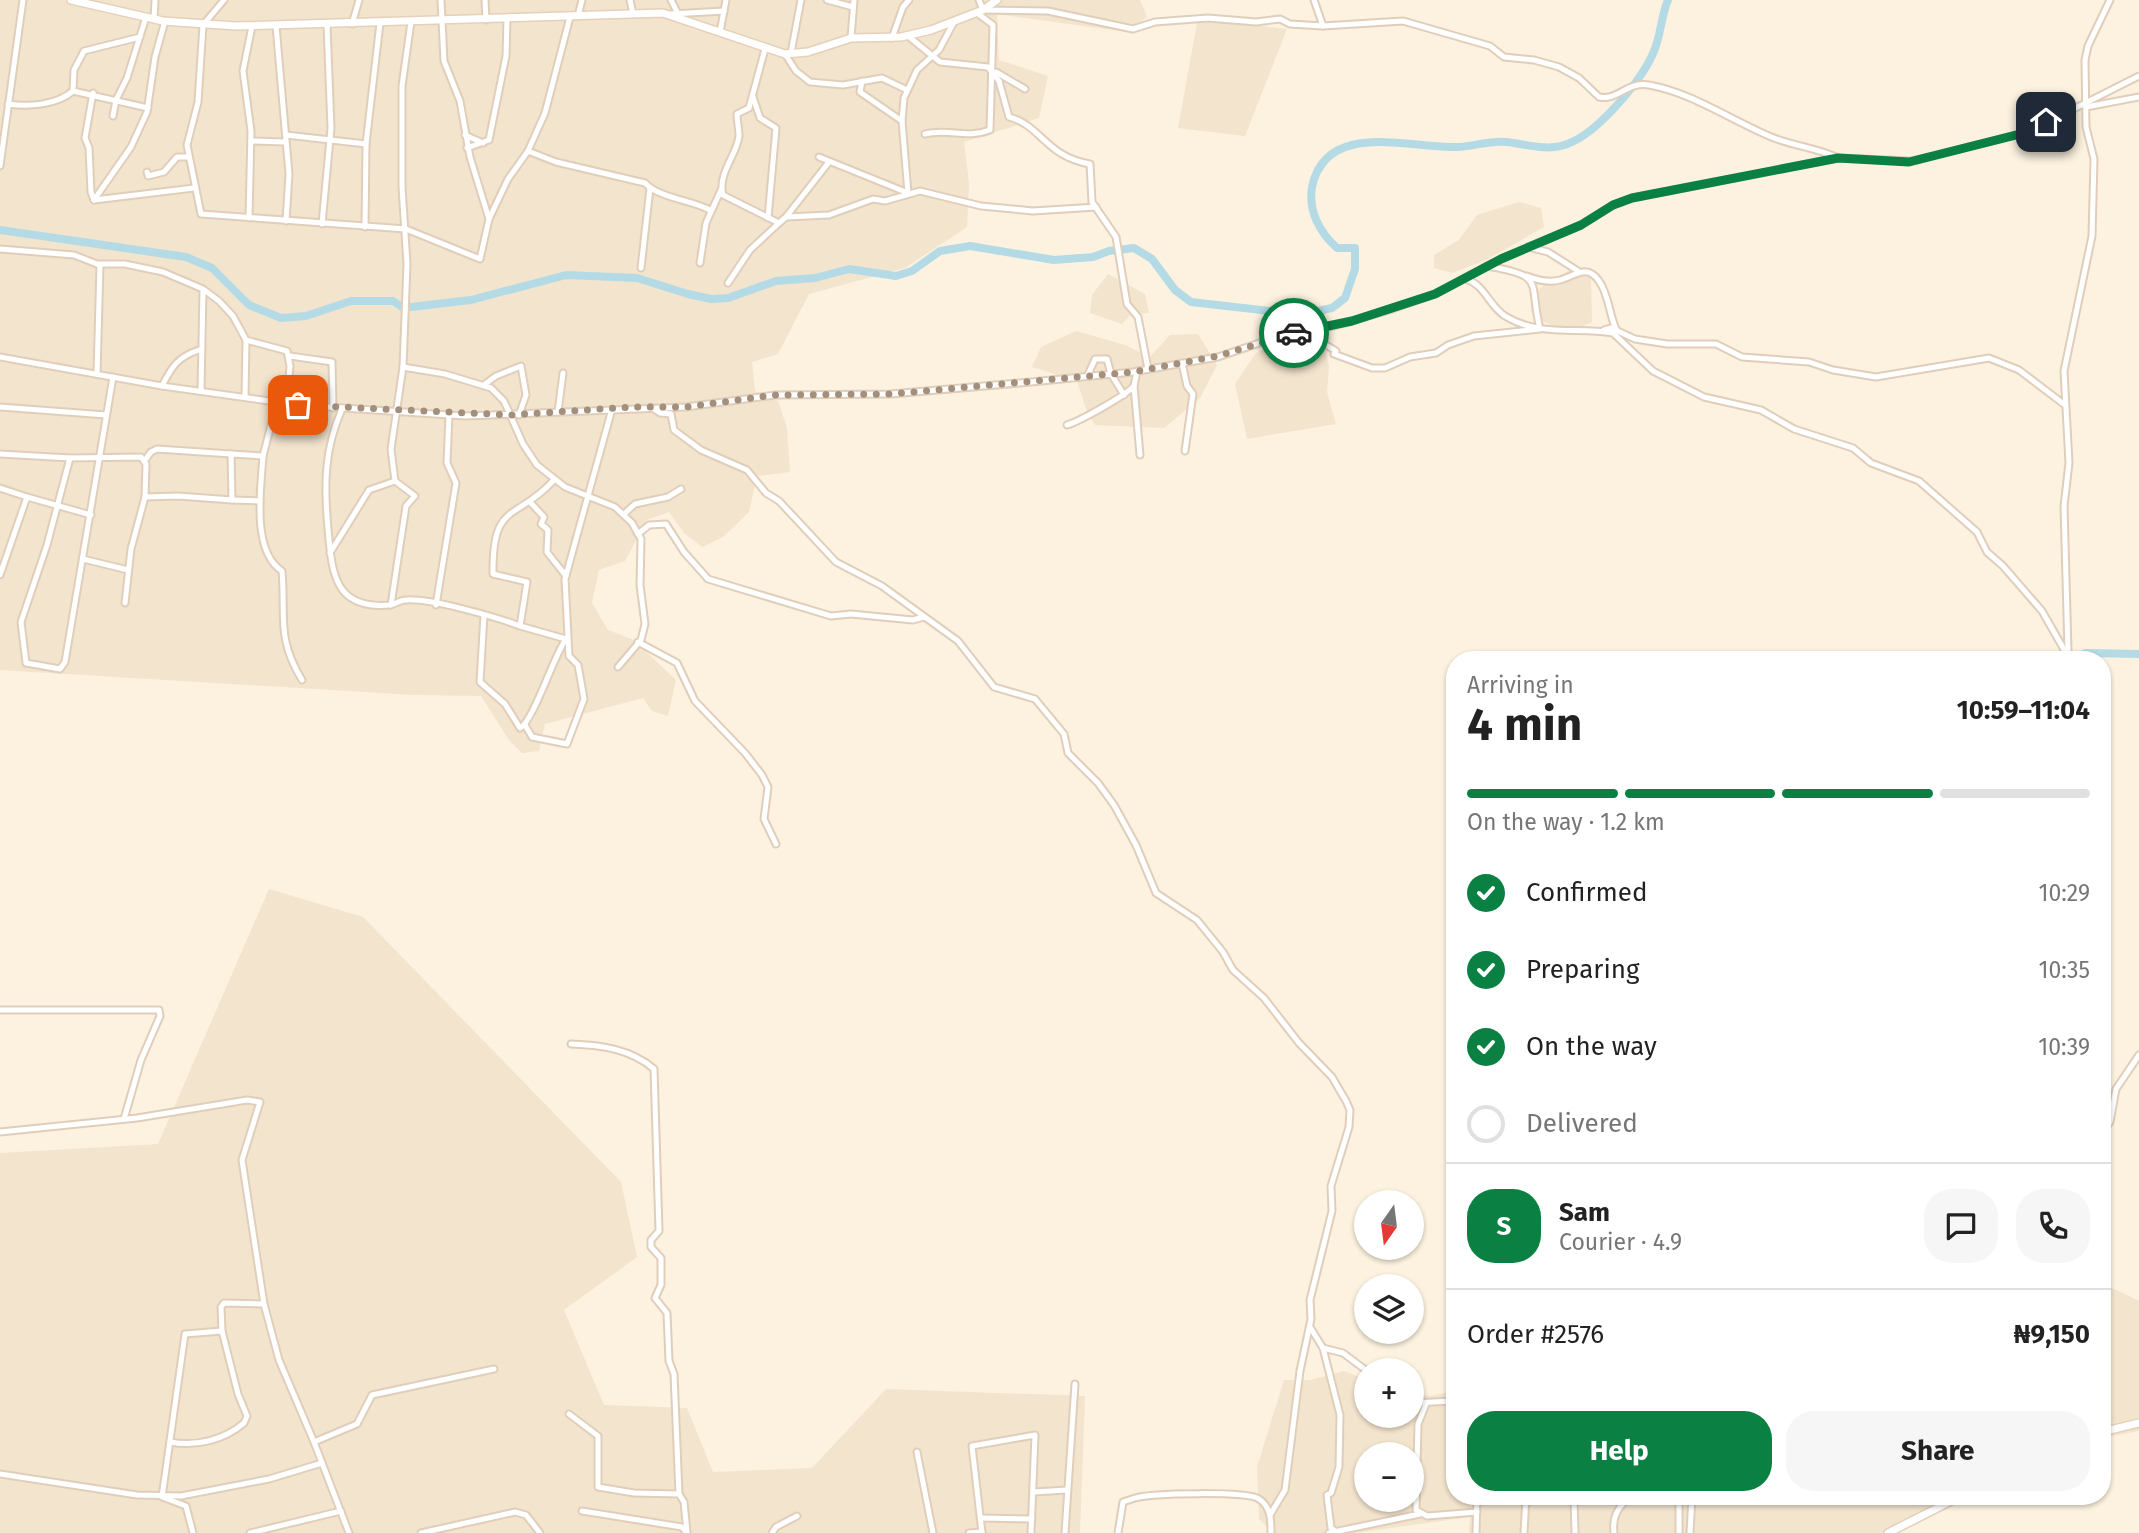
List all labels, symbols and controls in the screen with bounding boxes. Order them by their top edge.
pin [2016,92,2076,152]
icon: home [2027,103,2065,141]
courier [1259,298,1329,368]
icon: car [1275,314,1313,352]
pin [268,375,328,435]
icon: bag [279,386,317,424]
text: Arriving in [1467,671,1574,699]
text: 10:59–11:04 [1957,695,2090,726]
text: 4 min [1467,697,1582,752]
text: On the way · 1.2 km [1467,808,1665,836]
icon: check [1467,874,1505,912]
text: Confirmed [1526,877,1647,908]
text: 10:29 [2038,879,2090,907]
icon: check [1467,951,1505,989]
text: Preparing [1526,954,1639,985]
text: 10:35 [2038,956,2090,984]
icon: check [1467,1028,1505,1066]
text: On the way [1526,1031,1657,1062]
text: 10:39 [2038,1033,2090,1061]
text: Delivered [1526,1108,1638,1139]
button: chat [1924,1189,1998,1263]
button: phone [2016,1189,2090,1263]
north arrow [1354,1190,1424,1260]
map controls [1354,1190,1424,1512]
text: Sam [1559,1197,1610,1228]
text: S [1497,1211,1511,1242]
text: Courier · 4.9 [1559,1228,1682,1256]
button: layers [1354,1274,1424,1344]
text: Order #2576 [1467,1319,1604,1350]
text: ₦9,150 [2014,1319,2090,1350]
button: + [1354,1358,1424,1428]
button: Help [1467,1411,1772,1491]
button: Share [1786,1411,2090,1491]
button: − [1354,1442,1424,1512]

